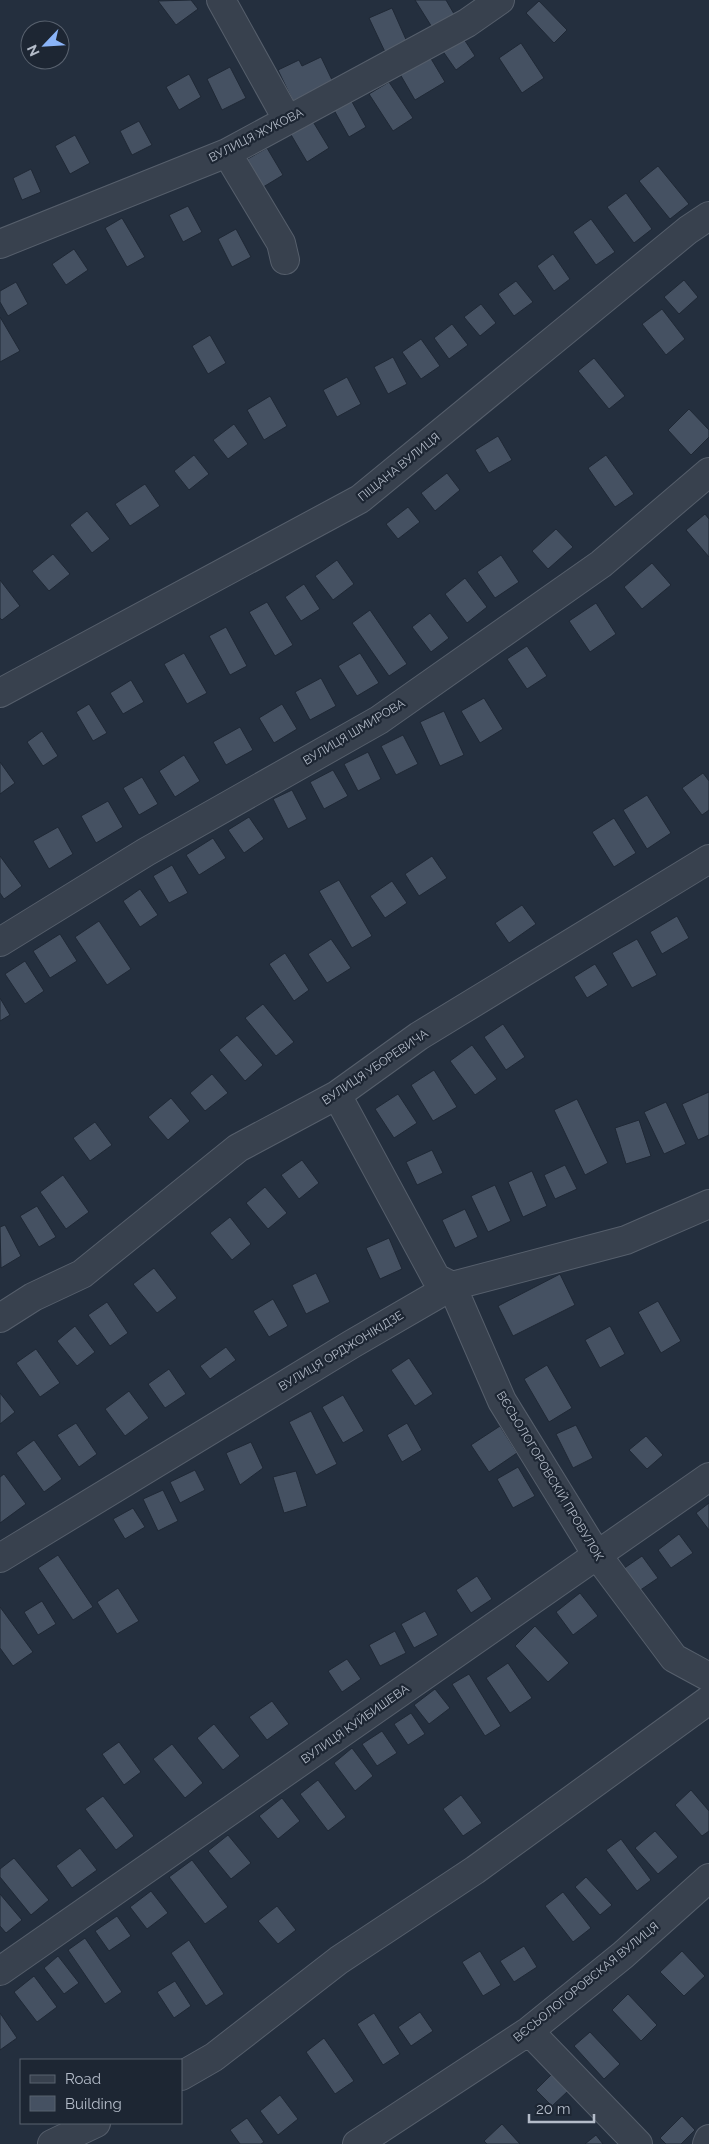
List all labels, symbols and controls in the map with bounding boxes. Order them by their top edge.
north arrow [20,20,70,70]
text: N [24,42,43,59]
street label: ВУЛИЦЯ ЖУКОВА [206,105,306,165]
street label: ПІЩАНА ВУЛИЦЯ [355,430,443,504]
street label: ВУЛИЦЯ ШМИРОВА [301,696,407,768]
street label: ВУЛИЦЯ УБОРЕВИЧА [319,1026,431,1108]
street label: ВУЛИЦЯ ОРДЖОНІКІДЗЕ [276,1308,406,1394]
street label: ВЄСЬОЛОГОРОВСКІЙ ПРОВУЛОК [494,1389,606,1564]
street label: ВУЛИЦЯ КУЙБИШЕВА [298,1681,412,1767]
street label: ВЄСЬОЛОГОРОВСКАЯ ВУЛИЦЯ [511,1919,661,2045]
legend [20,2059,182,2124]
text: Road [65,2070,101,2088]
scale bar [529,2092,594,2124]
text: Building [65,2095,122,2113]
text: 20 m [536,2100,571,2118]

